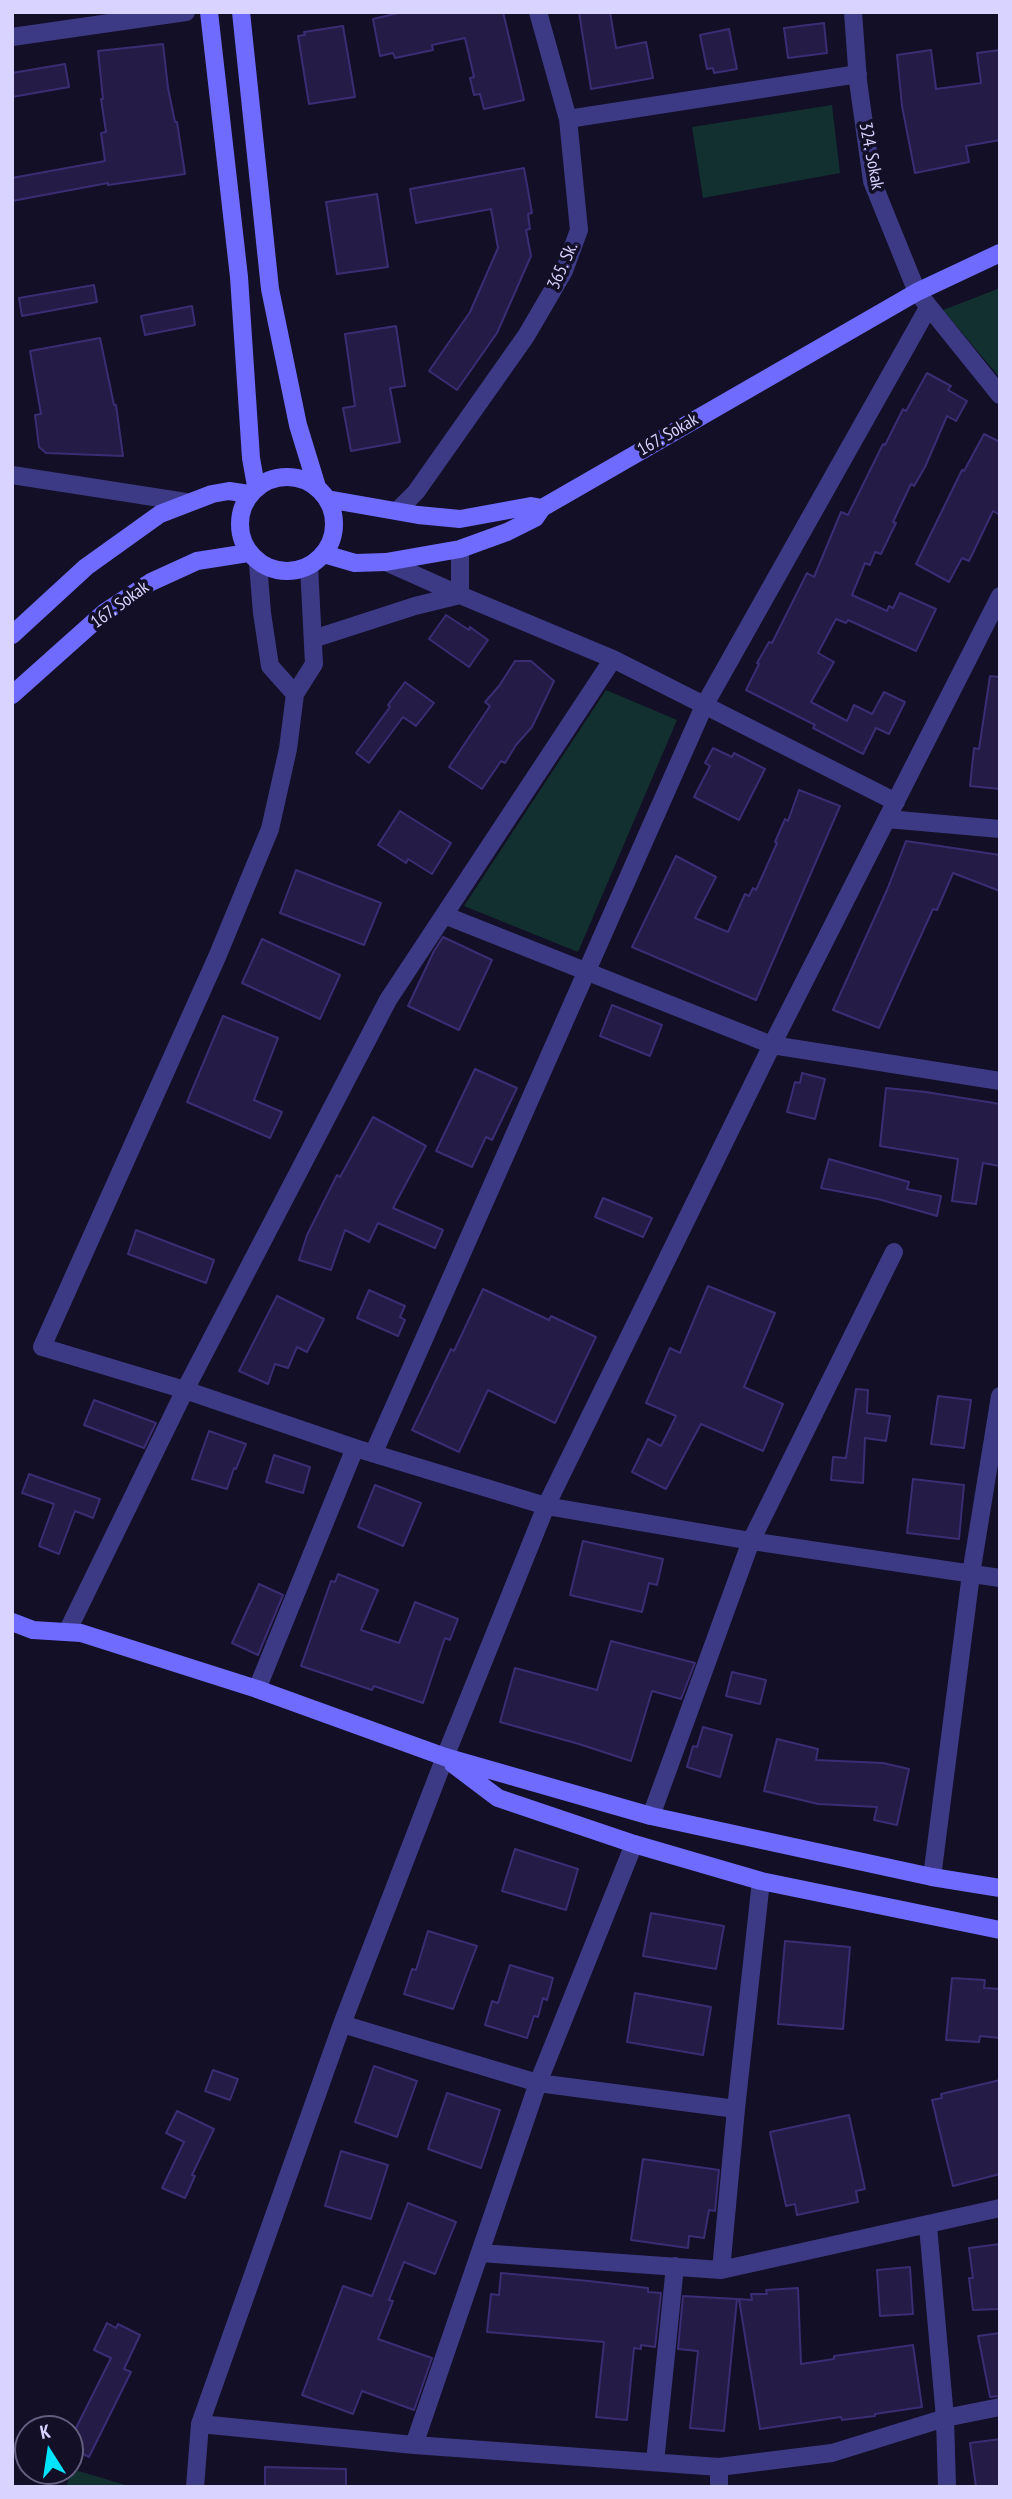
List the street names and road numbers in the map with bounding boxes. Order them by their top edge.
street label: 324. Sokak [854,121,888,191]
street label: 365. Sk. [543,239,583,293]
street label: 167. Sokak [634,409,702,461]
street label: 167. Sokak [87,577,153,633]

